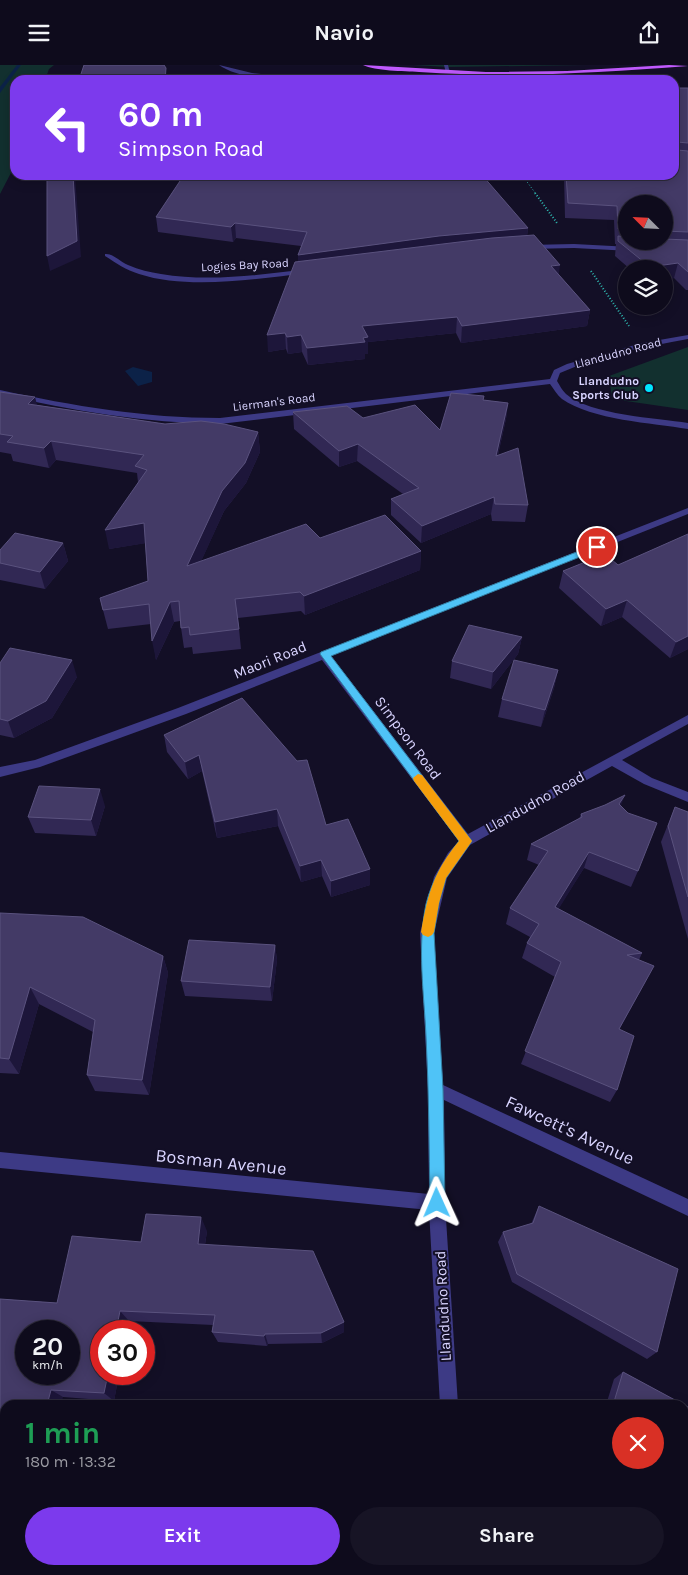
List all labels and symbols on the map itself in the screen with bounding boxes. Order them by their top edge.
north arrow [618,195,672,250]
street label: Logies Bay Road [201,256,289,274]
street label: Llandudno Road [573,335,663,371]
place label: Llandudno Sports Club [572,374,639,402]
marker: Llandudno Sports Club [643,382,655,394]
street label: Lierman's Road [232,390,316,414]
pin [576,526,618,568]
street label: Maori Road [231,637,309,683]
street label: Simpson Road [371,693,445,783]
street label: Llandudno Road [482,767,588,837]
street label: Fawcett's Avenue [502,1091,638,1169]
street label: Bosman Avenue [154,1144,288,1180]
position arrow [410,1176,462,1228]
street label: Llandudno Road [431,1250,455,1362]
speed limit sign: 30 [90,1320,155,1385]

